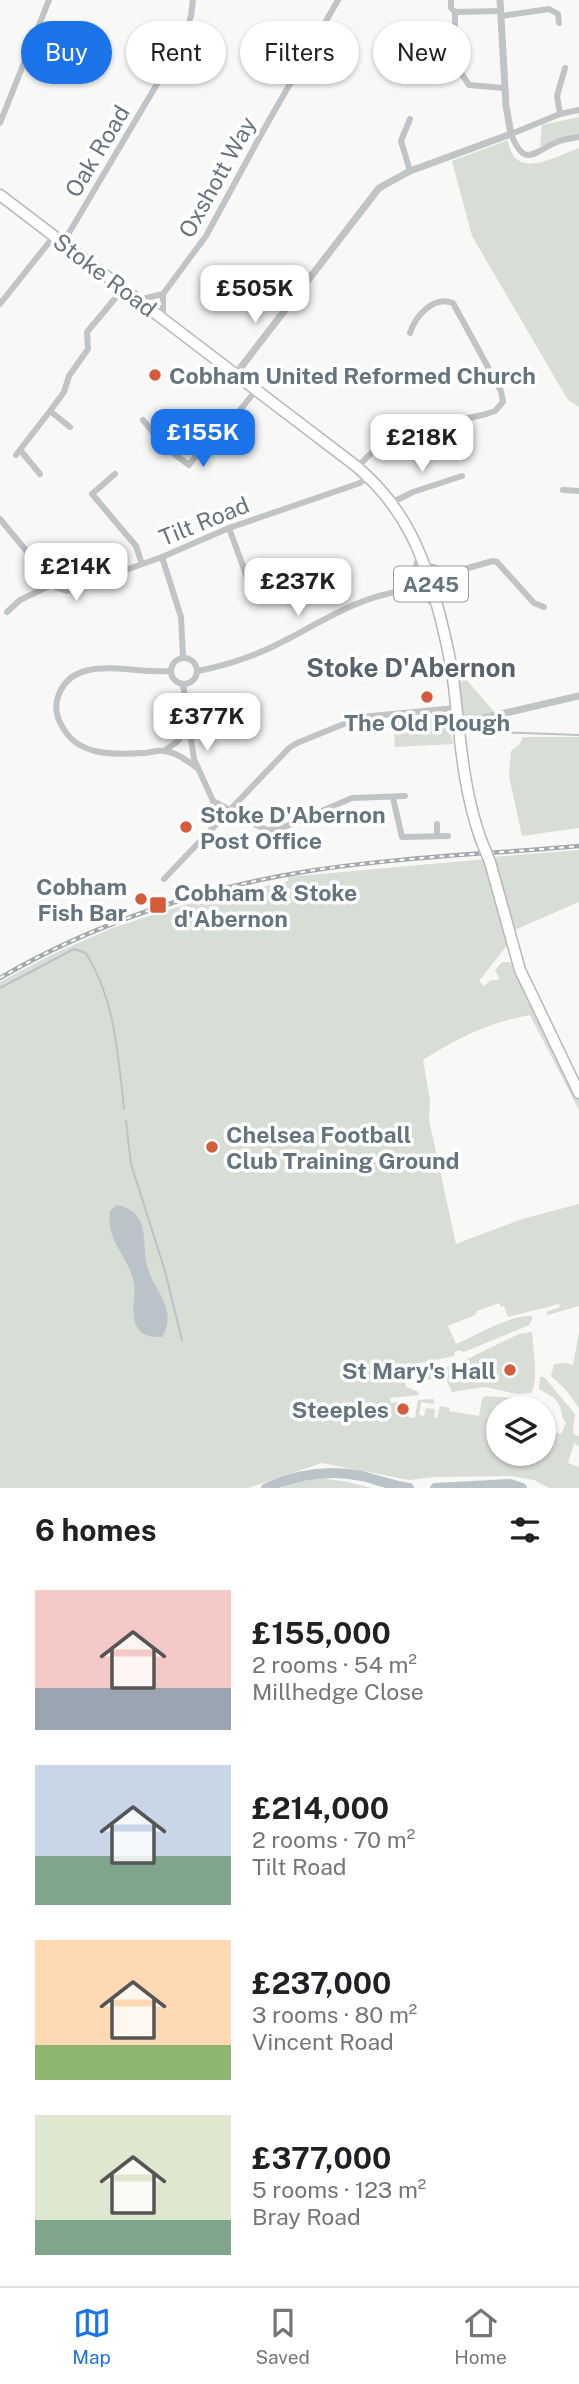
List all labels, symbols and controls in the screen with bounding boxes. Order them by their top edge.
chip: Buy [21,21,112,84]
chip: Rent [126,21,226,84]
chip: Filters [240,21,359,84]
chip: New [373,21,471,84]
street label: Oak Road [59,100,135,202]
street label: Oxshott Way [173,112,261,242]
street label: Stoke Road [48,228,162,322]
pin: £505K [206,266,304,325]
text: £505K [216,274,294,301]
place label: Cobham United Reformed Church [169,362,536,389]
marker: Cobham United Reformed Church [147,367,163,383]
pin: £155K [154,410,252,469]
pin: £218K [373,414,471,474]
text: £155K [167,418,239,445]
text: £218K [386,423,458,450]
street label: Tilt Road [155,491,253,551]
pin: £214K [27,544,125,603]
text: £214K [41,552,111,579]
pin: £237K [249,558,347,618]
road number: A245 [394,566,468,602]
text: £237K [260,567,336,594]
district label: Stoke D'Abernon [306,652,516,683]
marker: The Old Plough [419,689,435,705]
pin: £377K [158,694,256,753]
text: £377K [169,702,245,729]
place label: The Old Plough [344,709,510,736]
place label: Stoke D'Abernon Post Office [200,801,386,854]
marker: Stoke D'Abernon Post Office [178,819,194,835]
place label: Cobham Fish Bar [36,873,127,926]
place label: Cobham & Stoke d'Abernon [174,879,357,932]
marker: Cobham Fish Bar [133,891,149,907]
marker: Cobham & Stoke d'Abernon [148,895,168,915]
place label: Chelsea Football Club Training Ground [226,1121,460,1174]
marker: Chelsea Football Club Training Ground [204,1139,220,1155]
place label: St Mary's Hall [342,1357,496,1384]
marker: St Mary's Hall [502,1362,518,1378]
place label: Steeples [292,1396,389,1423]
map controls [486,1396,556,1466]
button: layers [486,1396,556,1466]
marker: Steeples [395,1401,411,1417]
icon: filters [506,1511,544,1549]
text: 6 homes [35,1512,157,1548]
text: £155,000 [252,1615,391,1651]
icon: home [91,1618,175,1702]
text: 2 rooms · 54 m² [252,1651,417,1678]
text: Millhedge Close [252,1678,424,1705]
text: £214,000 [252,1790,389,1826]
icon: home [91,1793,175,1877]
text: 2 rooms · 70 m² [252,1826,415,1853]
text: Tilt Road [252,1853,347,1880]
text: £237,000 [252,1965,391,2001]
icon: home [91,1968,175,2052]
text: 3 rooms · 80 m² [252,2001,417,2028]
text: Vincent Road [252,2028,394,2055]
text: £377,000 [252,2140,391,2176]
icon: home [91,2143,175,2227]
text: 5 rooms · 123 m² [252,2176,426,2203]
text: Bray Road [252,2203,361,2230]
tab: Map [72,2304,111,2368]
tab: Saved [255,2304,310,2368]
tab: Home [454,2304,507,2368]

